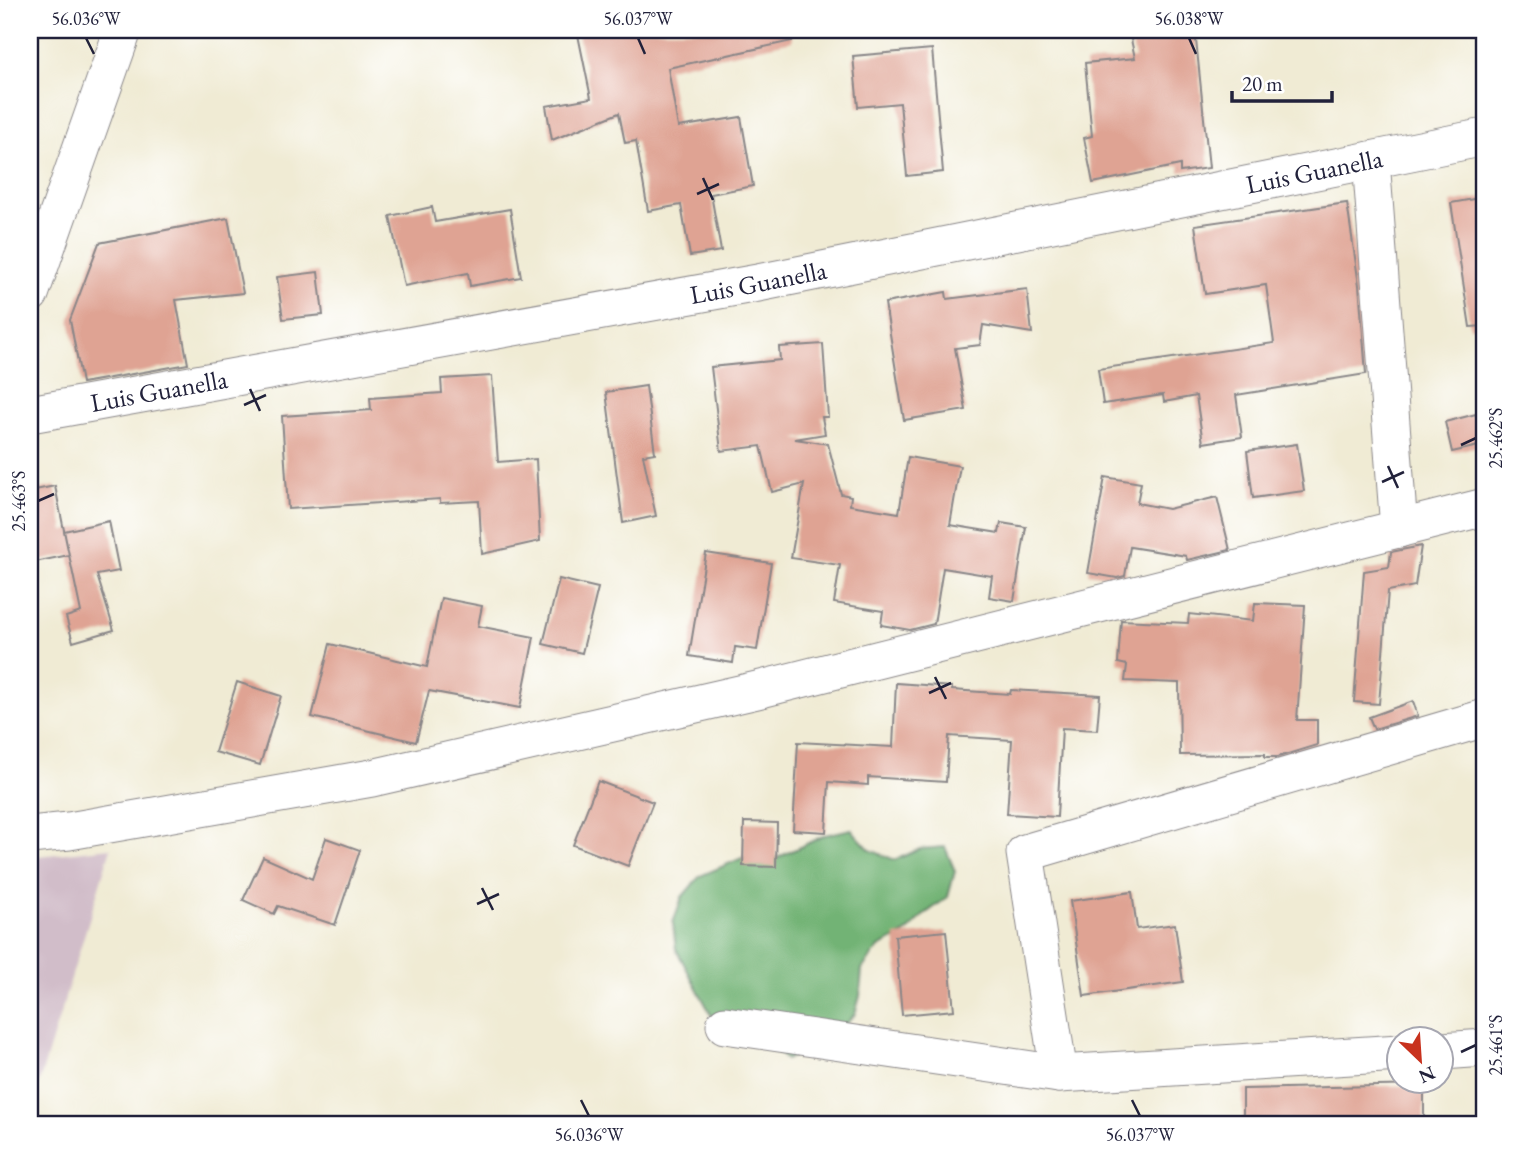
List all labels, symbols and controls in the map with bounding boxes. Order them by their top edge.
text: 56.036°W [51,7,121,30]
text: 56.037°W [603,7,673,30]
text: 56.038°W [1154,7,1224,30]
scale bar [1232,60,1331,104]
text: 20 m [1242,70,1283,97]
street label: Luis Guanella [1243,141,1386,202]
street label: Luis Guanella [687,252,830,312]
street label: Luis Guanella [88,362,231,420]
text: 25.462°S [1484,408,1507,468]
text: 25.463°S [7,471,30,531]
text: 25.461°S [1484,1015,1507,1075]
north arrow [1386,1024,1456,1094]
text: N [1414,1060,1439,1090]
text: 56.036°W [554,1123,624,1146]
text: 56.037°W [1105,1123,1175,1146]

